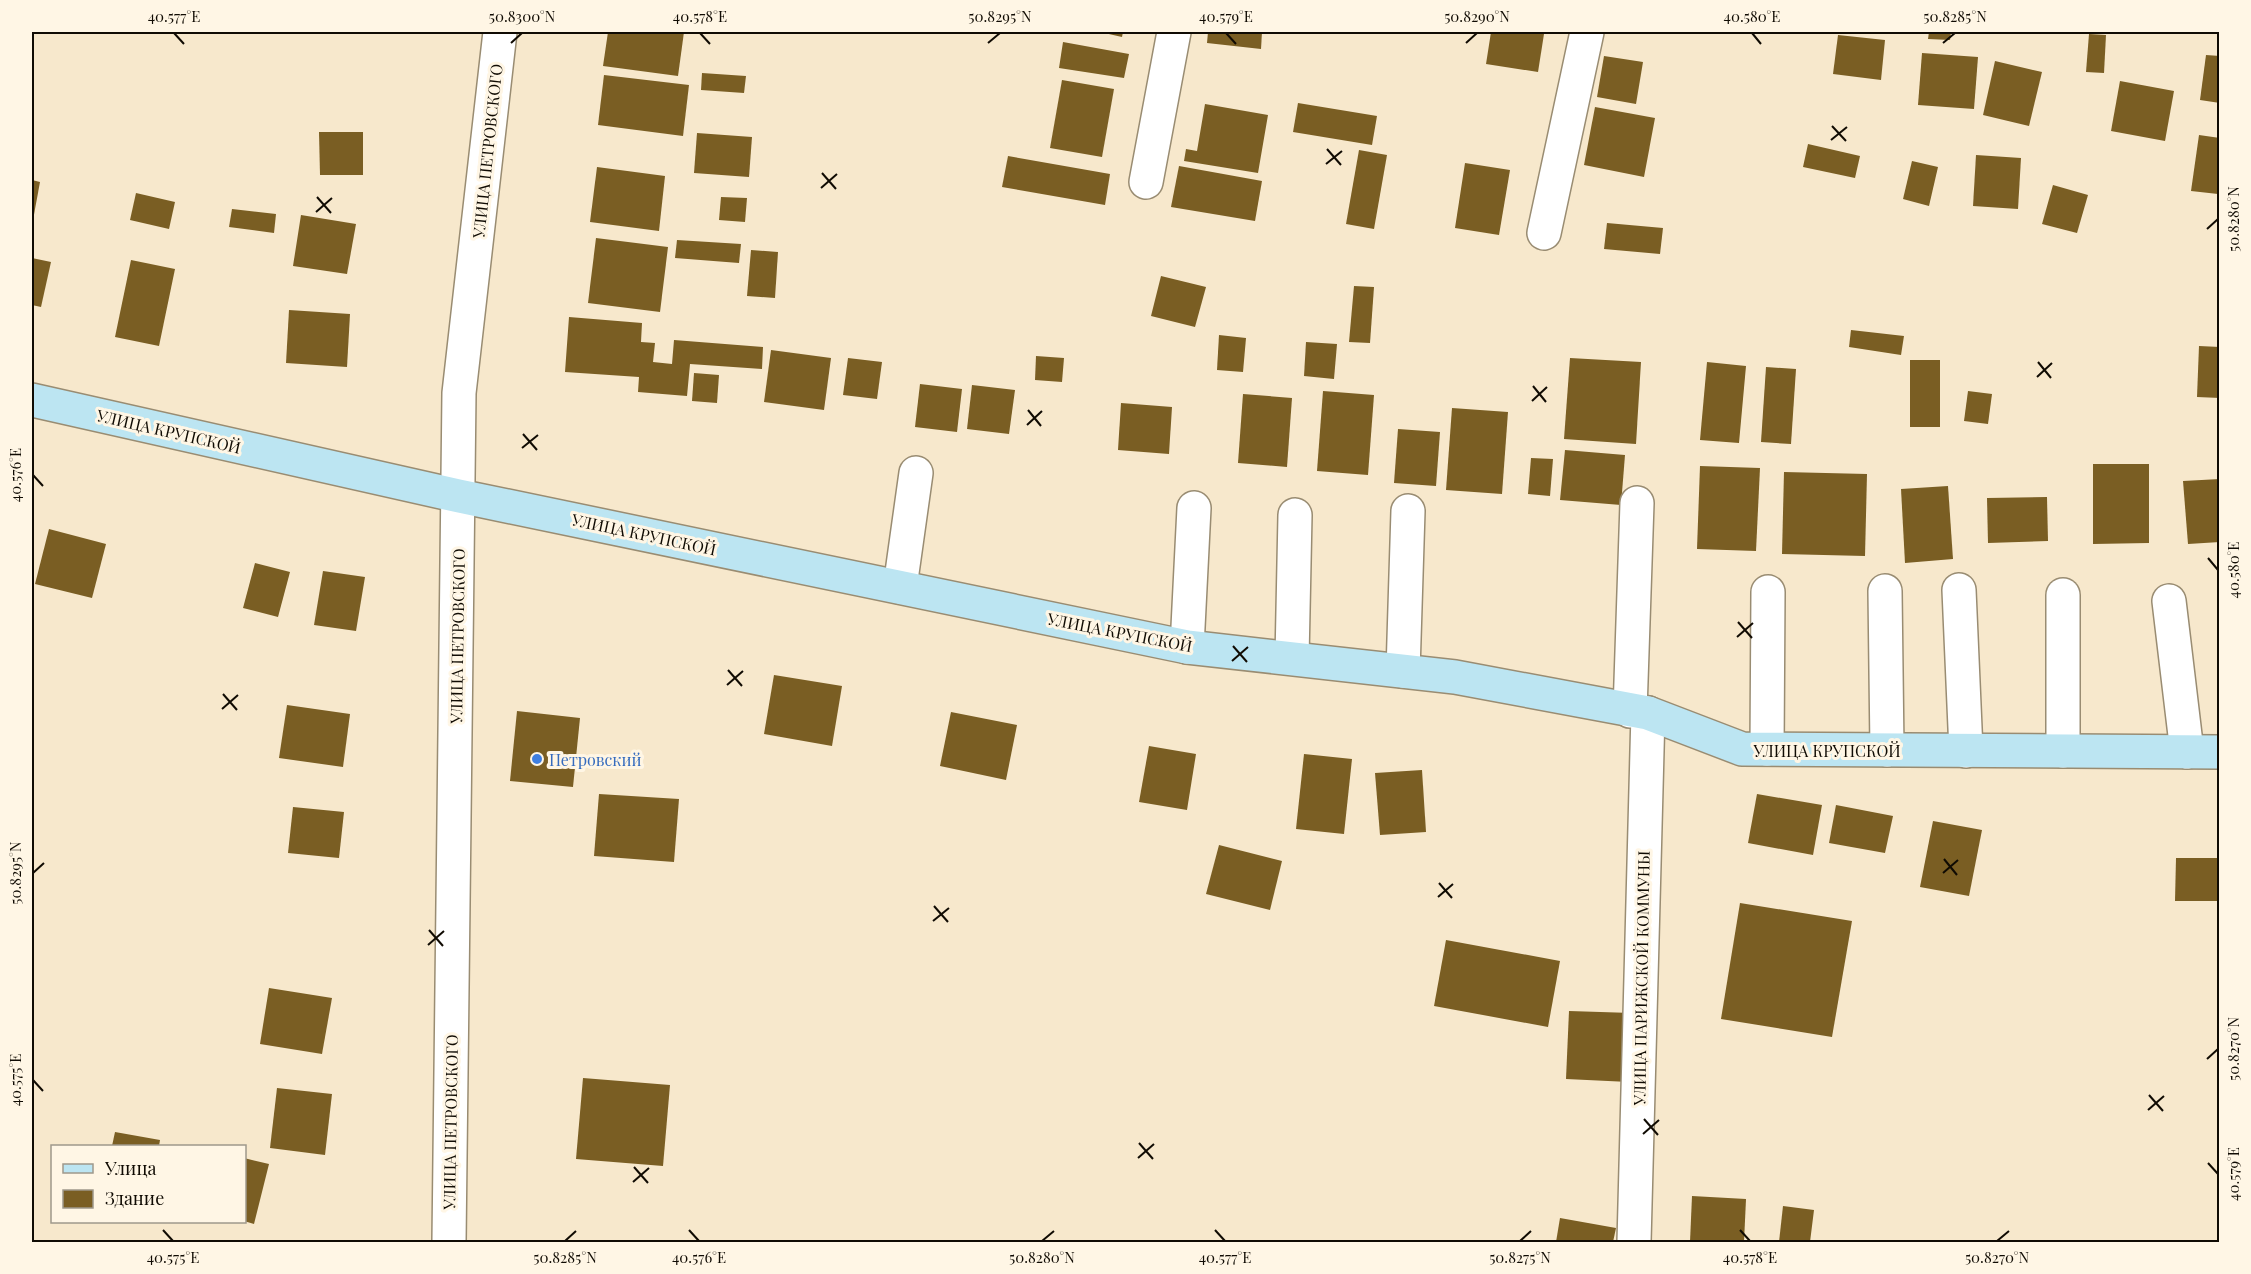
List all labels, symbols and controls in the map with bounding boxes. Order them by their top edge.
text: 40.577°E [148,6,200,26]
text: 50.8300°N [489,6,556,26]
text: 40.578°E [673,6,727,26]
text: 50.8295°N [968,6,1032,26]
text: 40.579°E [1199,6,1253,26]
text: 50.8290°N [1444,6,1510,26]
text: 40.580°E [1724,6,1780,26]
text: 50.8285°N [1923,6,1987,26]
street label: УЛИЦА ПЕТРОВСКОГО [467,63,507,240]
text: 50.8280°N [2223,186,2243,252]
street label: УЛИЦА КРУПСКОЙ [94,404,243,458]
text: 40.576°E [5,448,25,502]
street label: УЛИЦА КРУПСКОЙ [569,508,718,560]
text: 40.580°E [2223,542,2243,598]
street label: УЛИЦА ПЕТРОВСКОГО [445,548,469,725]
street label: УЛИЦА КРУПСКОЙ [1045,607,1194,656]
street label: УЛИЦА КРУПСКОЙ [1752,740,1901,761]
place label: Петровский [549,749,642,770]
marker: Петровский [530,752,544,766]
text: 50.8295°N [5,841,25,905]
street label: УЛИЦА ПАРИЖСКОЙ КОММУНЫ [1628,851,1654,1106]
text: 50.8270°N [2223,1016,2243,1081]
street label: УЛИЦА ПЕТРОВСКОГО [438,1034,462,1211]
text: 40.575°E [5,1054,25,1106]
legend [51,1145,246,1223]
text: 40.579°E [2223,1147,2243,1201]
text: Улица [104,1156,156,1180]
text: Здание [105,1186,164,1210]
text: 40.575°E [147,1247,199,1267]
text: 50.8285°N [533,1247,597,1267]
text: 40.576°E [672,1247,726,1267]
text: 50.8280°N [1009,1247,1075,1267]
text: 40.577°E [1199,1247,1251,1267]
text: 50.8275°N [1489,1247,1551,1267]
text: 40.578°E [1723,1247,1777,1267]
text: 50.8270°N [1965,1247,2030,1267]

